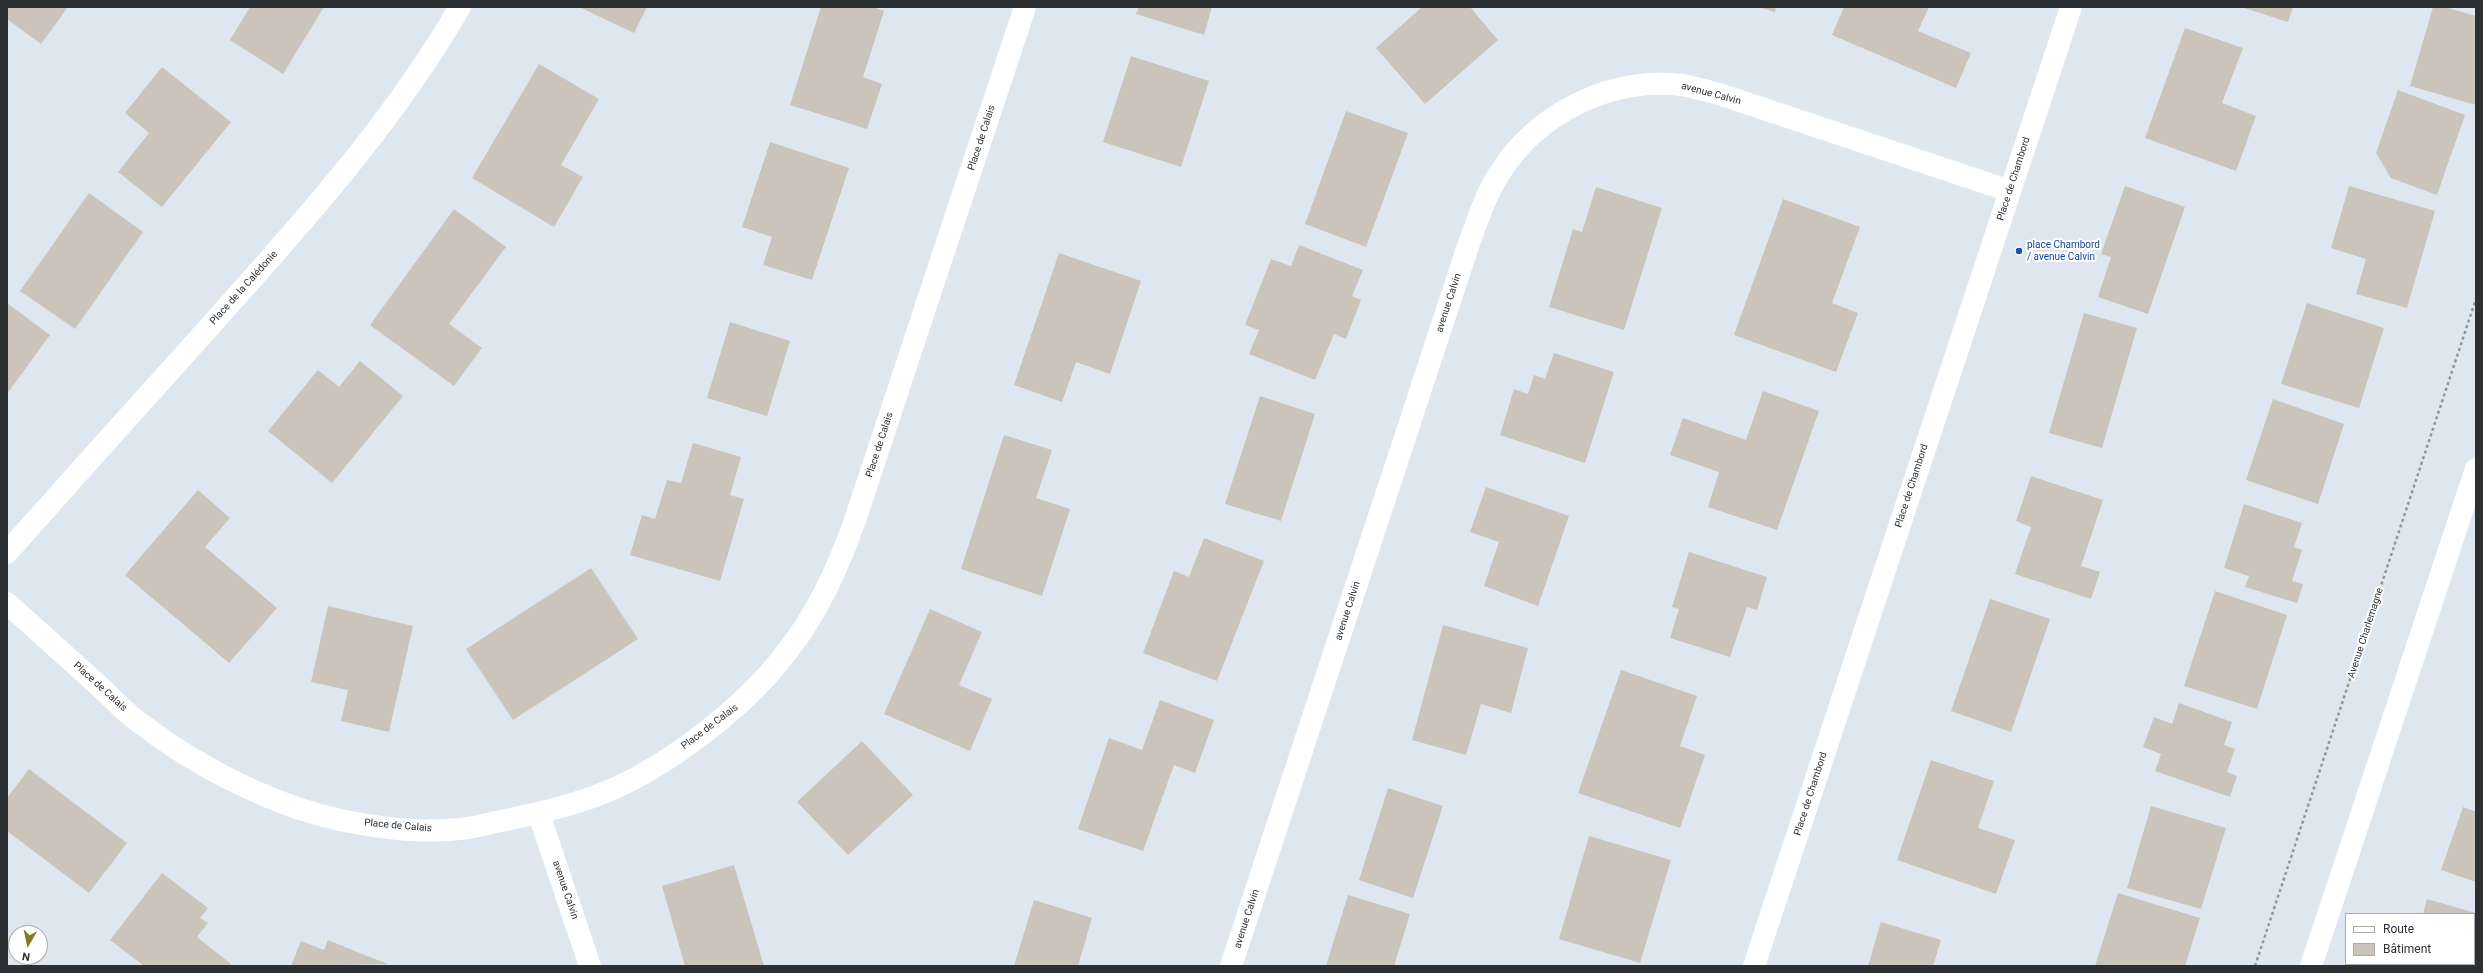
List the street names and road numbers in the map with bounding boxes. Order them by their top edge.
street label: avenue Calvin [1680,80,1742,108]
street label: Place de Calais [966,104,998,172]
street label: Place de Chambord [1995,136,2033,222]
street label: Place de la Calédonie [208,249,280,327]
street label: avenue Calvin [1434,272,1464,334]
street label: Place de Calais [864,411,896,479]
street label: Place de Chambord [1893,443,1931,529]
street label: avenue Calvin [1333,580,1363,642]
street label: Avenue Charlemagne [2346,586,2386,680]
street label: Place de Calais [71,660,129,714]
street label: Place de Calais [679,702,741,752]
street label: Place de Chambord [1792,751,1830,837]
street label: Place de Calais [364,817,432,835]
street label: avenue Calvin [549,859,581,921]
street label: avenue Calvin [1232,888,1262,950]

